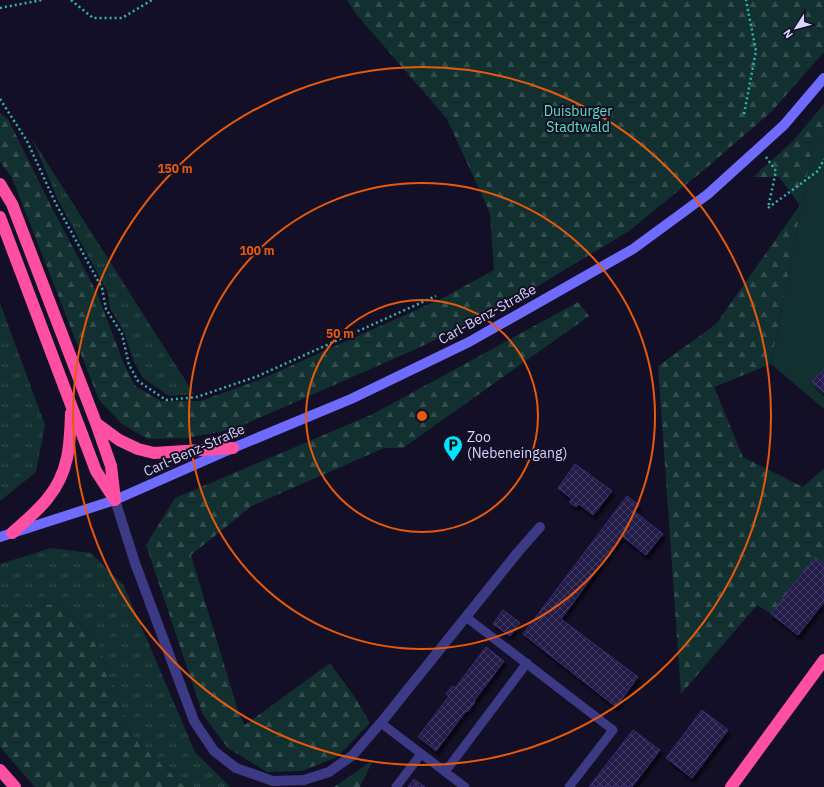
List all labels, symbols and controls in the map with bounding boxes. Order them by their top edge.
north arrow [776,8,816,48]
text: N [780,27,796,41]
park label: Duisburger Stadtwald [544,102,612,136]
text: 150 m [157,161,193,176]
text: 100 m [239,243,275,258]
street label: Carl-Benz-Straße [435,280,539,348]
text: 50 m [326,326,354,341]
centre of rings [415,409,429,423]
street label: Carl-Benz-Straße [140,419,248,480]
place label: Zoo (Nebeneingang) [467,428,567,462]
parking icon: Zoo (Nebeneingang) [442,434,464,462]

